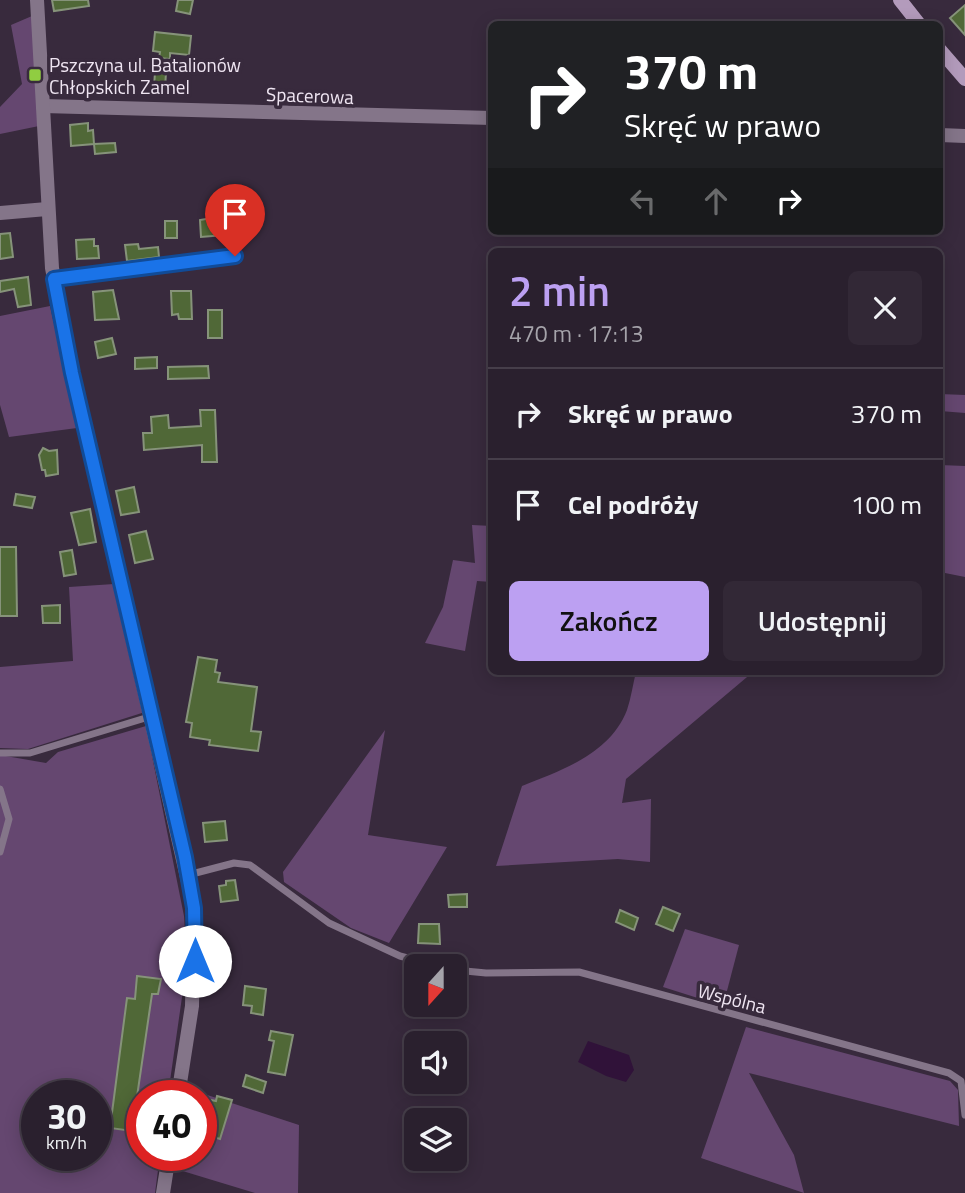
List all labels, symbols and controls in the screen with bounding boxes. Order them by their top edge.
text: 370 m [624,33,758,108]
icon: right [509,49,600,140]
place label: Pszczyna ul. Batalionów Chłopskich Zamel [49,50,241,101]
marker: Pszczyna ul. Batalionów Chłopskich Zamel [27,67,43,83]
street label: Spacerowa [266,79,355,111]
text: Skręć w prawo [624,101,821,149]
icon: left [624,182,662,220]
icon: ahead [697,182,735,220]
icon: right [770,182,808,220]
pin [205,184,265,256]
icon: arrive [216,195,254,233]
text: 2 min [509,258,610,322]
button: close [848,271,922,345]
text: 470 m · 17:13 [509,316,644,351]
text: Skręć w prawo [568,394,733,433]
text: 370 m [851,394,922,433]
icon: right [509,395,547,433]
text: Cel podróży [568,485,698,524]
text: 100 m [851,485,922,524]
icon: arrive [509,486,547,524]
button: Zakończ [509,581,709,661]
button: Udostępnij [723,581,922,661]
position arrow [158,924,232,998]
north arrow [404,954,467,1017]
map controls [404,954,467,1171]
street label: Wspólna [695,976,770,1021]
button: sound [404,1031,467,1094]
speed limit sign: 40 [126,1080,217,1171]
text: 30 [47,1089,86,1143]
button: layers [404,1108,467,1171]
text: km/h [46,1129,87,1156]

